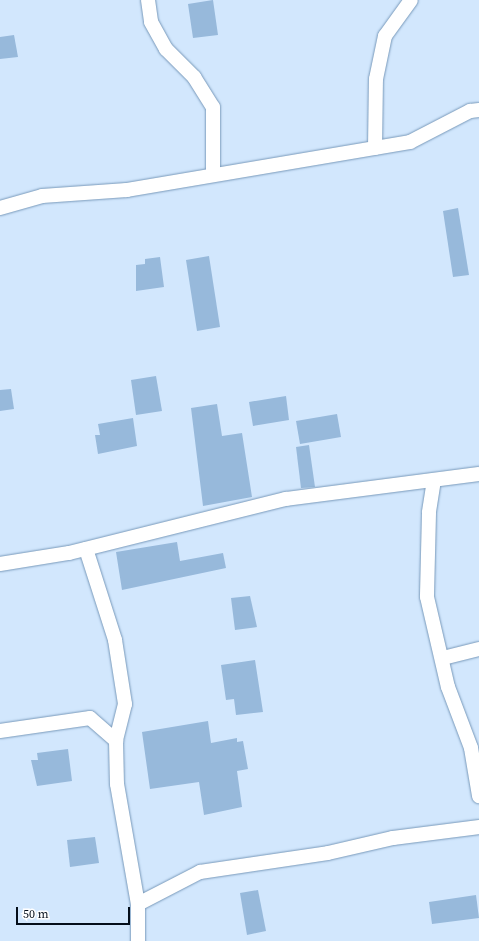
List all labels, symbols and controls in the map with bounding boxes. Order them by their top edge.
scale bar [18,899,132,925]
text: 50 m [23,906,49,922]

